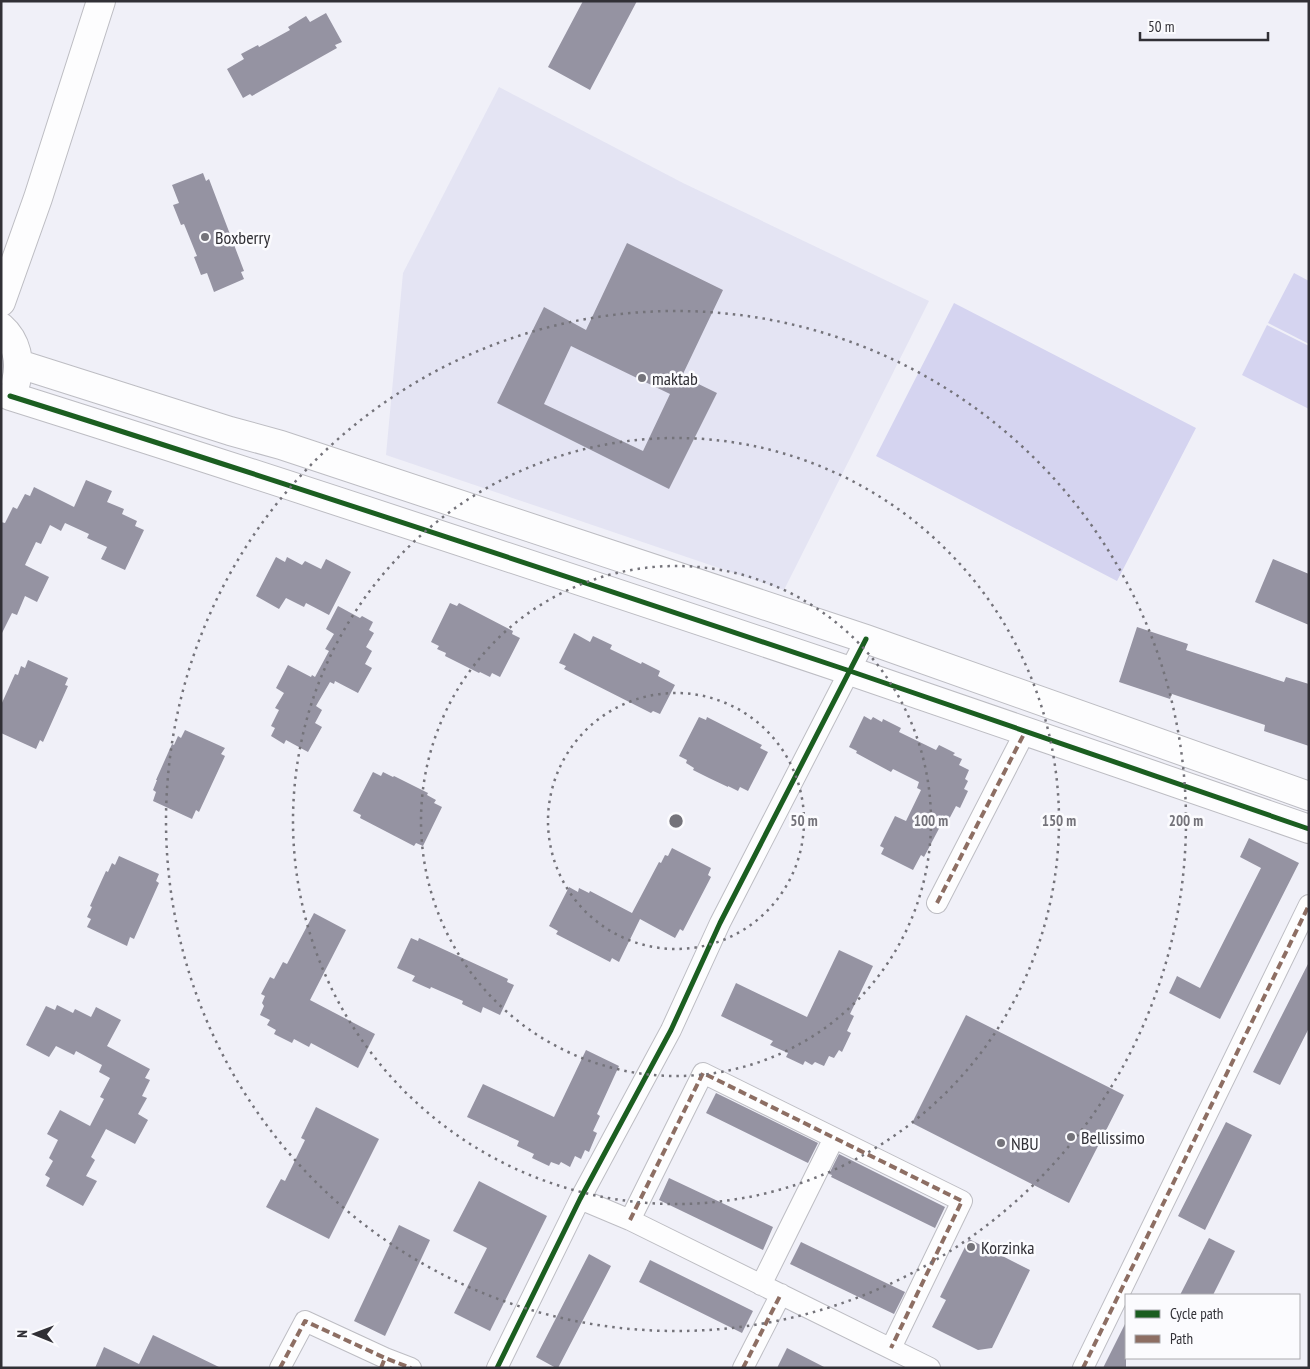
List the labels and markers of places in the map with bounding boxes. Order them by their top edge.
place label: Boxberry [215,226,270,249]
marker: Boxberry [199,231,211,243]
place label: maktab [652,367,698,390]
marker: maktab [636,372,648,384]
centre of rings [667,812,685,830]
place label: Bellissimo [1081,1126,1145,1149]
marker: Bellissimo [1065,1131,1077,1143]
place label: NBU [1011,1132,1039,1155]
marker: NBU [995,1137,1007,1149]
place label: Korzinka [981,1236,1034,1259]
marker: Korzinka [965,1241,977,1253]

